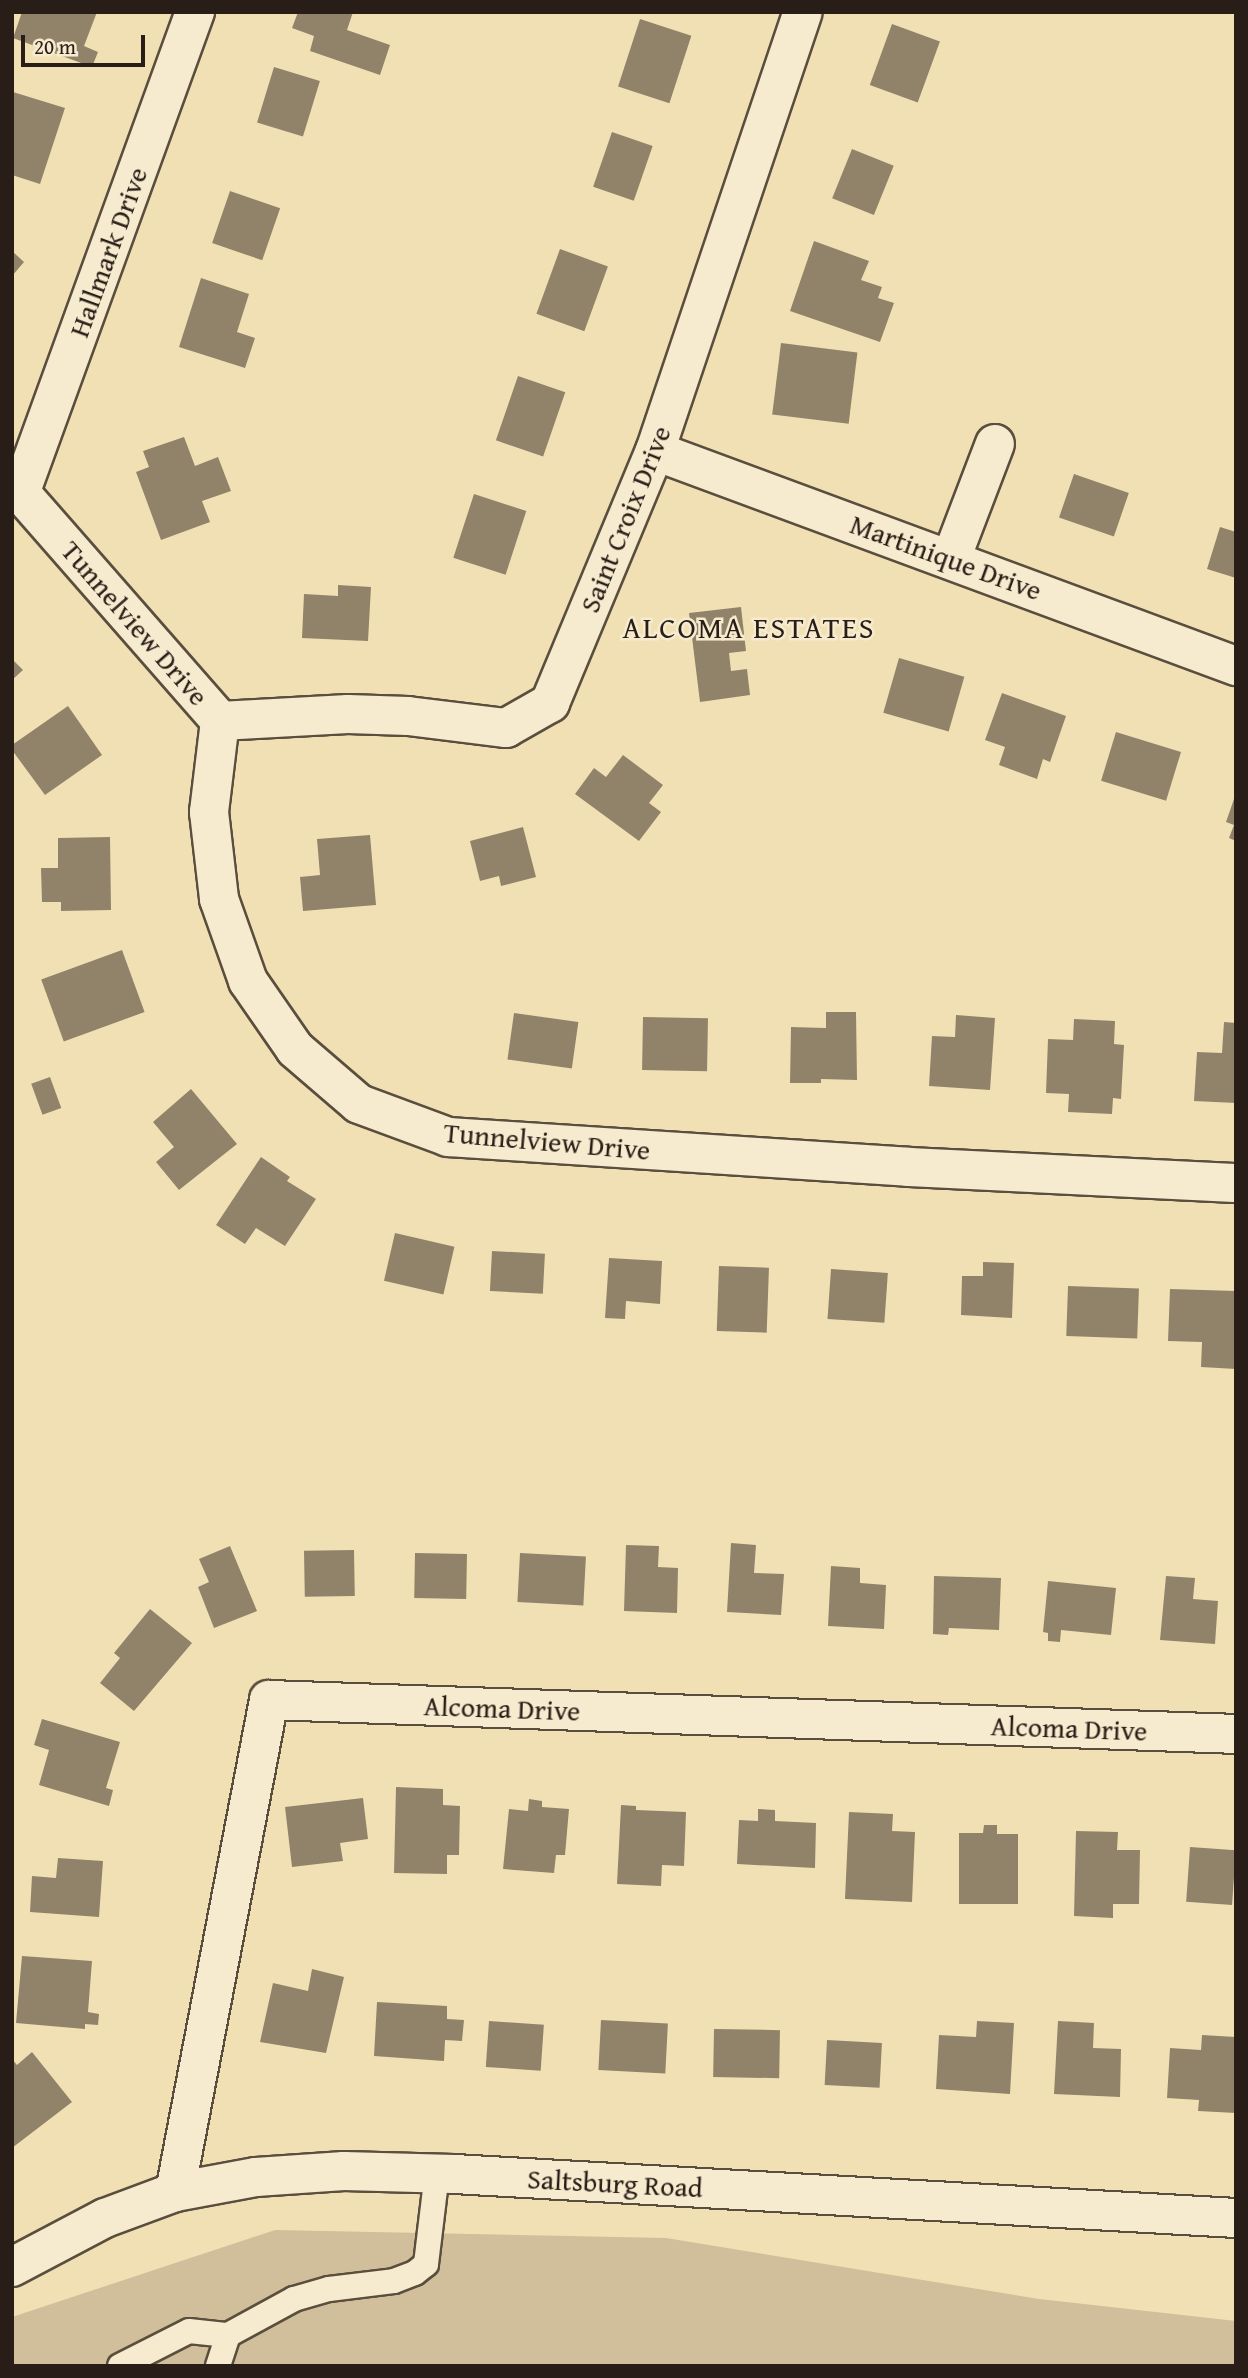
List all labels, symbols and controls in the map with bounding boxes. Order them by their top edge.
scale bar [24,21,149,65]
text: 20 m [34,31,76,62]
street label: Hallmark Drive [62,162,154,342]
street label: Saint Croix Drive [572,421,678,617]
street label: Martinique Drive [846,507,1046,607]
street label: Tunnelview Drive [54,534,216,712]
district label: ALCOMA ESTATES [624,609,874,645]
street label: Tunnelview Drive [442,1115,652,1167]
street label: Alcoma Drive [423,1688,581,1728]
street label: Alcoma Drive [990,1708,1148,1748]
street label: Saltsburg Road [526,2162,704,2204]

